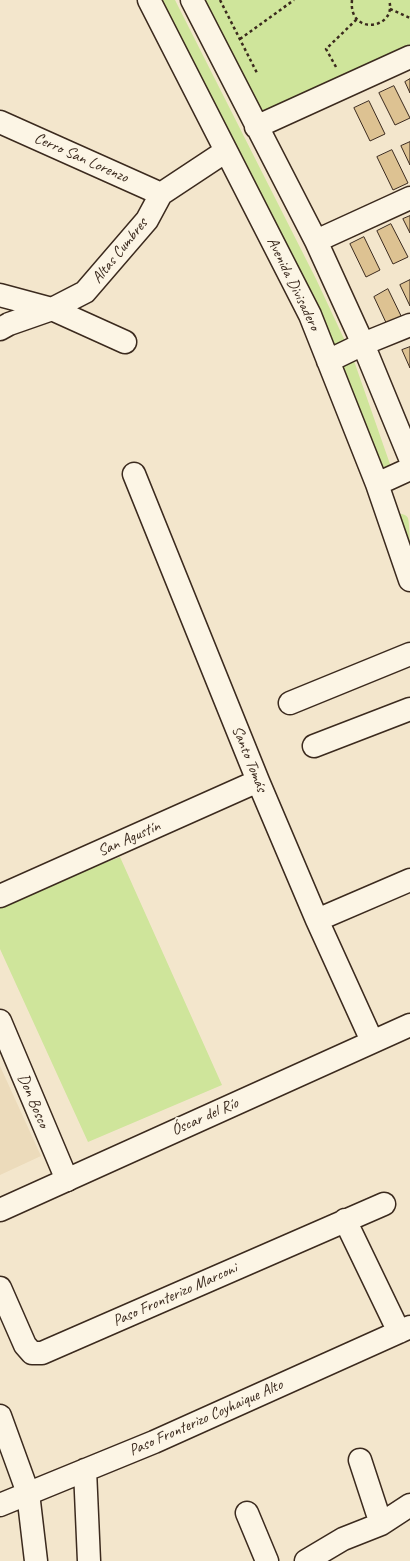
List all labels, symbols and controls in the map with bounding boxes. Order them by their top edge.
street label: Cerro San Lorenzo [31,129,131,187]
street label: Altas Cumbres [88,215,152,287]
street label: Avenida Divisadero [262,234,324,334]
street label: Santo Tomás [227,723,271,795]
street label: San Agustín [95,817,163,861]
street label: Don Bosco [13,1071,53,1131]
street label: Óscar del Río [169,1094,241,1140]
street label: Paso Fronterizo Marconi [110,1259,240,1331]
street label: Paso Fronterizo Coyhaique Alto [126,1375,286,1461]

